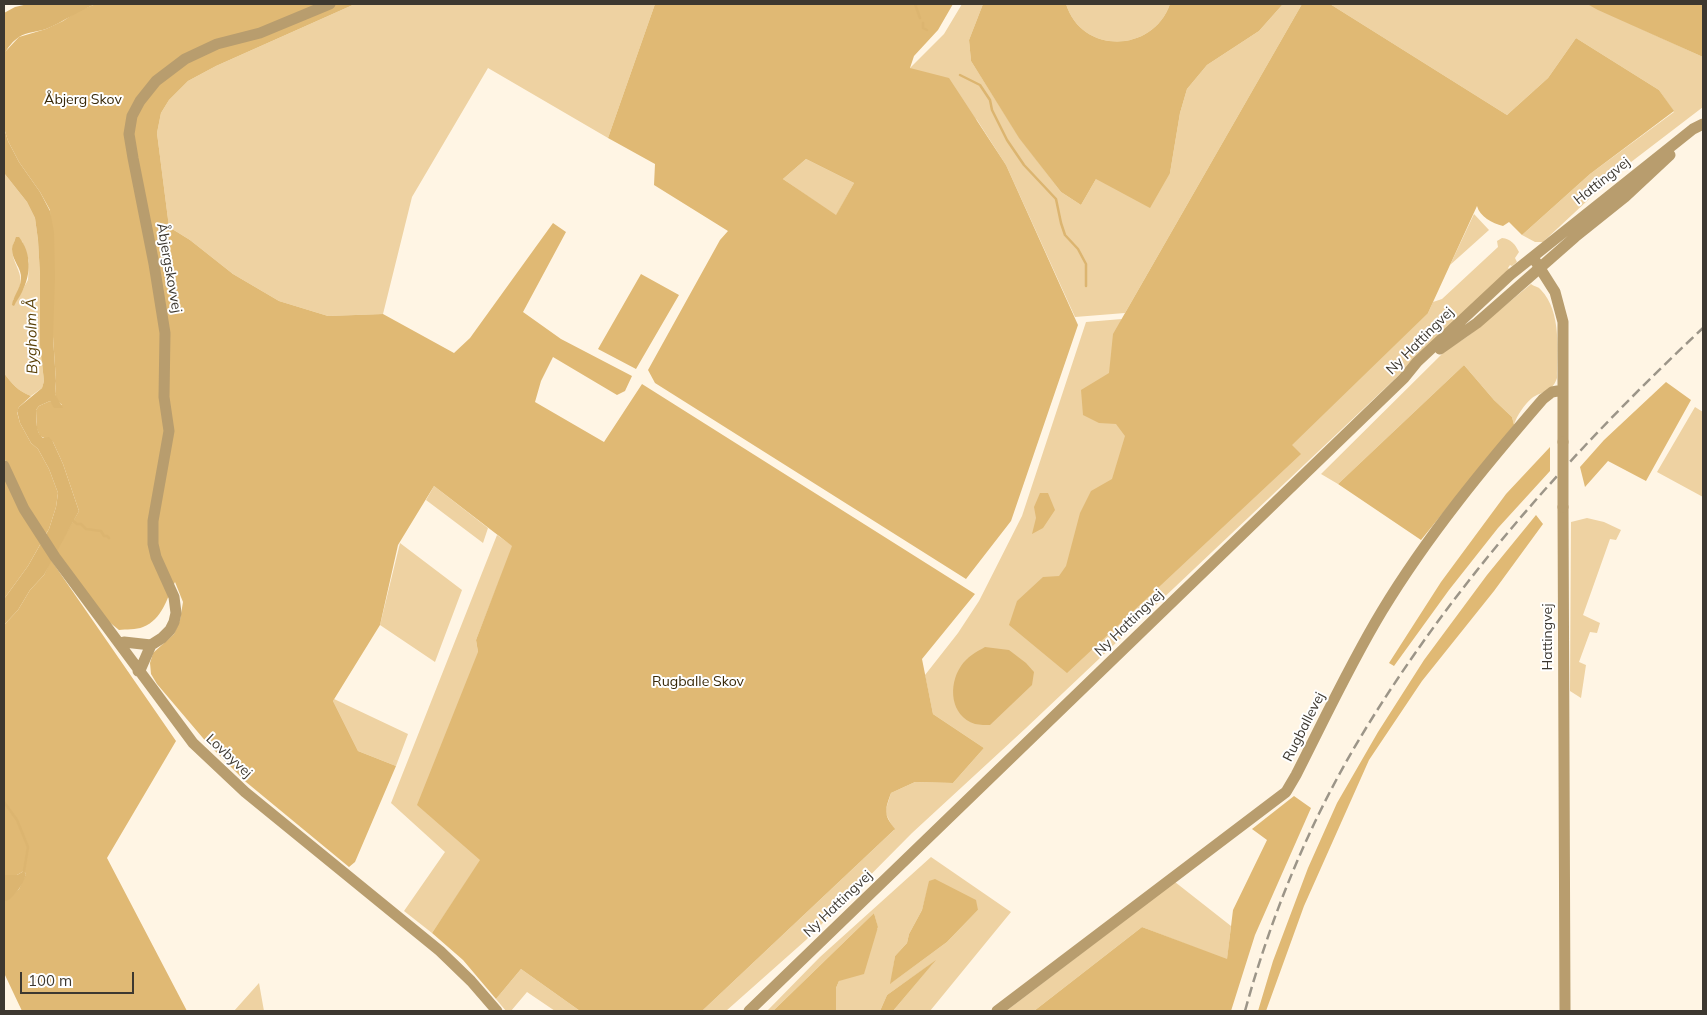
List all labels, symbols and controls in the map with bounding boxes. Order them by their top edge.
park label: Åbjerg Skov [44,92,122,108]
street label: Hattingvej [1570,154,1634,208]
street label: Åbjergskovvej [153,222,185,314]
water label: Bygholm Å [22,298,42,374]
street label: Ny Hattingvej [1383,304,1457,378]
street label: Ny Hattingvej [1091,586,1167,660]
street label: Hattingvej [1540,604,1556,670]
park label: Rugballe Skov [652,674,744,690]
street label: Rugballevej [1279,690,1329,764]
street label: Lovbyvej [202,730,256,782]
street label: Ny Hattingvej [800,867,876,941]
scale bar [22,962,136,994]
text: 100 m [28,971,72,990]

